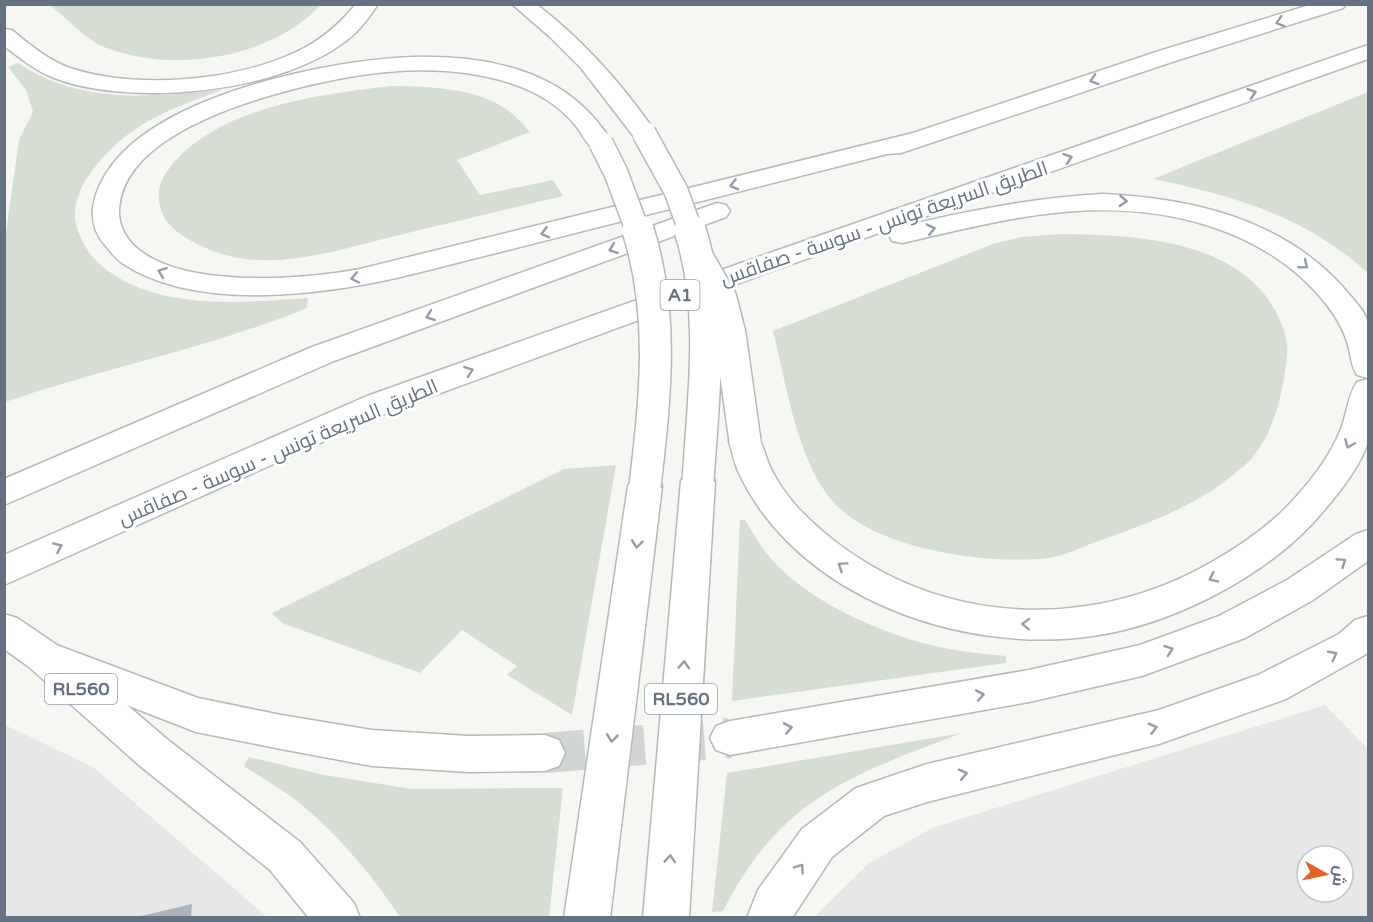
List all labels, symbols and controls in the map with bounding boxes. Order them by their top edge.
one-way arrow [1275,15,1286,27]
one-way arrow [1089,73,1100,86]
one-way arrow [1246,87,1257,100]
one-way arrow [1062,152,1073,165]
street label: الطريق السريعة تونس - سوسة - صفاقس [717,156,1051,291]
one-way arrow [729,178,739,191]
one-way arrow [1118,195,1127,208]
one-way arrow [925,223,935,236]
one-way arrow [540,225,550,238]
one-way arrow [608,242,619,255]
one-way arrow [1297,257,1308,268]
one-way arrow [158,267,168,280]
one-way arrow [350,271,360,284]
road number: A1 [660,280,700,310]
one-way arrow [425,308,435,321]
one-way arrow [463,366,474,379]
street label: الطريق السريعة تونس - سوسة - صفاقس [115,375,442,531]
one-way arrow [1344,438,1356,449]
one-way arrow [632,540,644,549]
one-way arrow [52,542,63,554]
one-way arrow [1335,558,1346,569]
one-way arrow [838,562,849,573]
one-way arrow [1208,570,1219,582]
one-way arrow [1021,618,1030,631]
one-way arrow [1163,645,1174,657]
one-way arrow [1327,651,1338,663]
one-way arrow [677,660,690,669]
road number: RL560 [45,674,117,704]
road number: RL560 [645,684,717,714]
one-way arrow [974,689,984,702]
one-way arrow [783,723,792,735]
one-way arrow [1148,723,1158,736]
one-way arrow [607,733,619,742]
one-way arrow [958,769,968,782]
north arrow [1295,844,1355,904]
one-way arrow [663,855,676,864]
one-way arrow [793,864,804,875]
text: ش [1327,864,1350,888]

